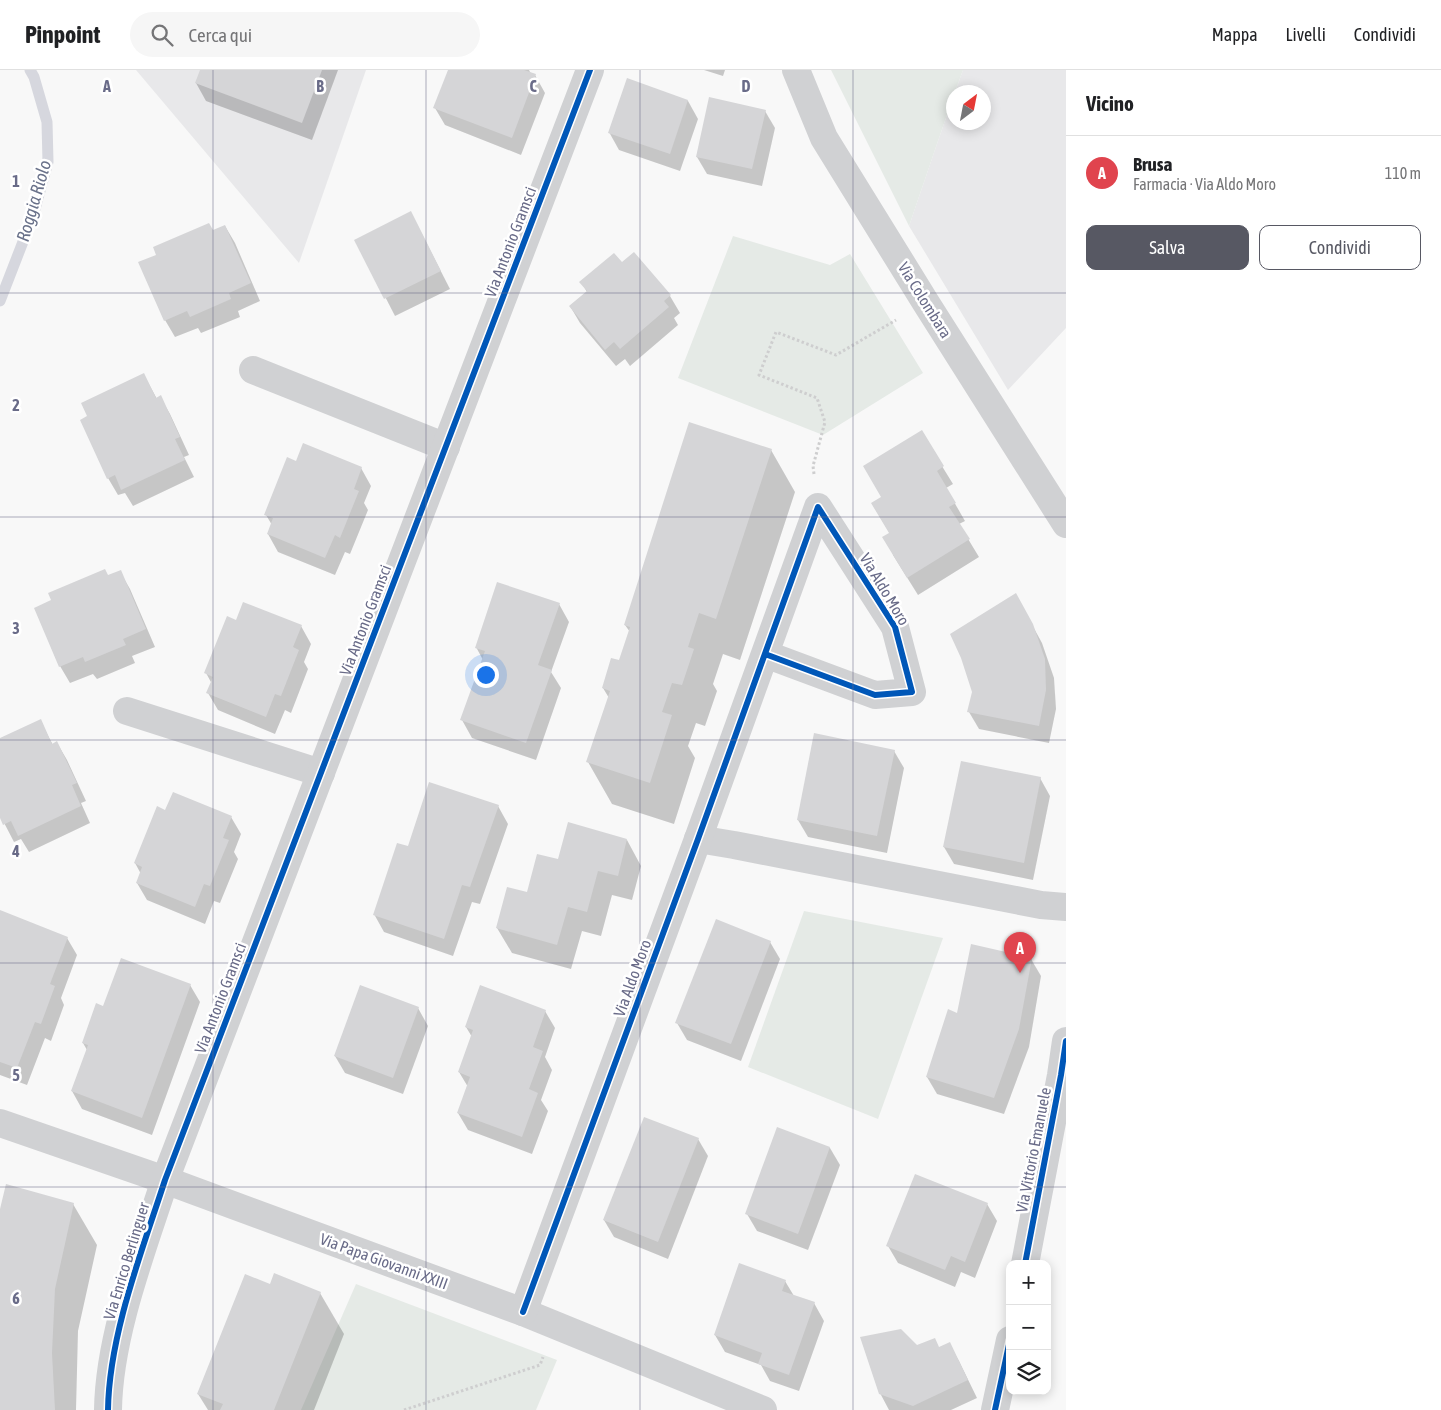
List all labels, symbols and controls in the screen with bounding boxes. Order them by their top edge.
search box [130,12,480,57]
text: Pinpoint [25,21,100,48]
icon: search [148,21,176,49]
text: Cerca qui [188,24,252,46]
text: Mappa [1212,24,1258,45]
text: Livelli [1286,24,1326,45]
text: Condividi [1354,24,1416,45]
text: A [102,77,111,95]
text: B [316,77,324,95]
text: C [529,77,537,95]
text: D [742,77,751,95]
north arrow [946,85,991,130]
text: Vicino [1086,91,1134,115]
text: Brusa [1133,153,1172,175]
water label: Roggia Riolo [12,158,55,244]
text: A [1098,164,1106,182]
text: 110 m [1385,164,1421,182]
text: 1 [12,172,20,190]
text: Farmacia · Via Aldo Moro [1133,175,1276,193]
street label: Via Antonio Gramsci [481,184,539,300]
button: Salva [1086,225,1249,270]
button: Condividi [1259,225,1421,270]
street label: Via Colombara [895,259,955,341]
text: 2 [12,396,20,414]
street label: Via Aldo Moro [856,550,914,628]
street label: Via Antonio Gramsci [336,562,394,678]
text: 3 [12,619,20,637]
your location [473,662,499,688]
text: 4 [11,842,20,860]
pin: A [1004,932,1036,973]
street label: Via Aldo Moro [610,937,654,1019]
street label: Via Antonio Gramsci [191,940,249,1056]
text: 5 [12,1066,20,1084]
street label: Via Vittorio Emanuele [1012,1086,1054,1214]
street label: Via Enrico Berlinguer [100,1200,153,1322]
street label: Via Papa Giovanni XXIII [317,1229,450,1293]
map controls [1006,1260,1051,1395]
button: + [1006,1260,1051,1305]
text: 6 [12,1289,20,1307]
button: − [1006,1305,1051,1350]
button: layers [1006,1350,1051,1395]

